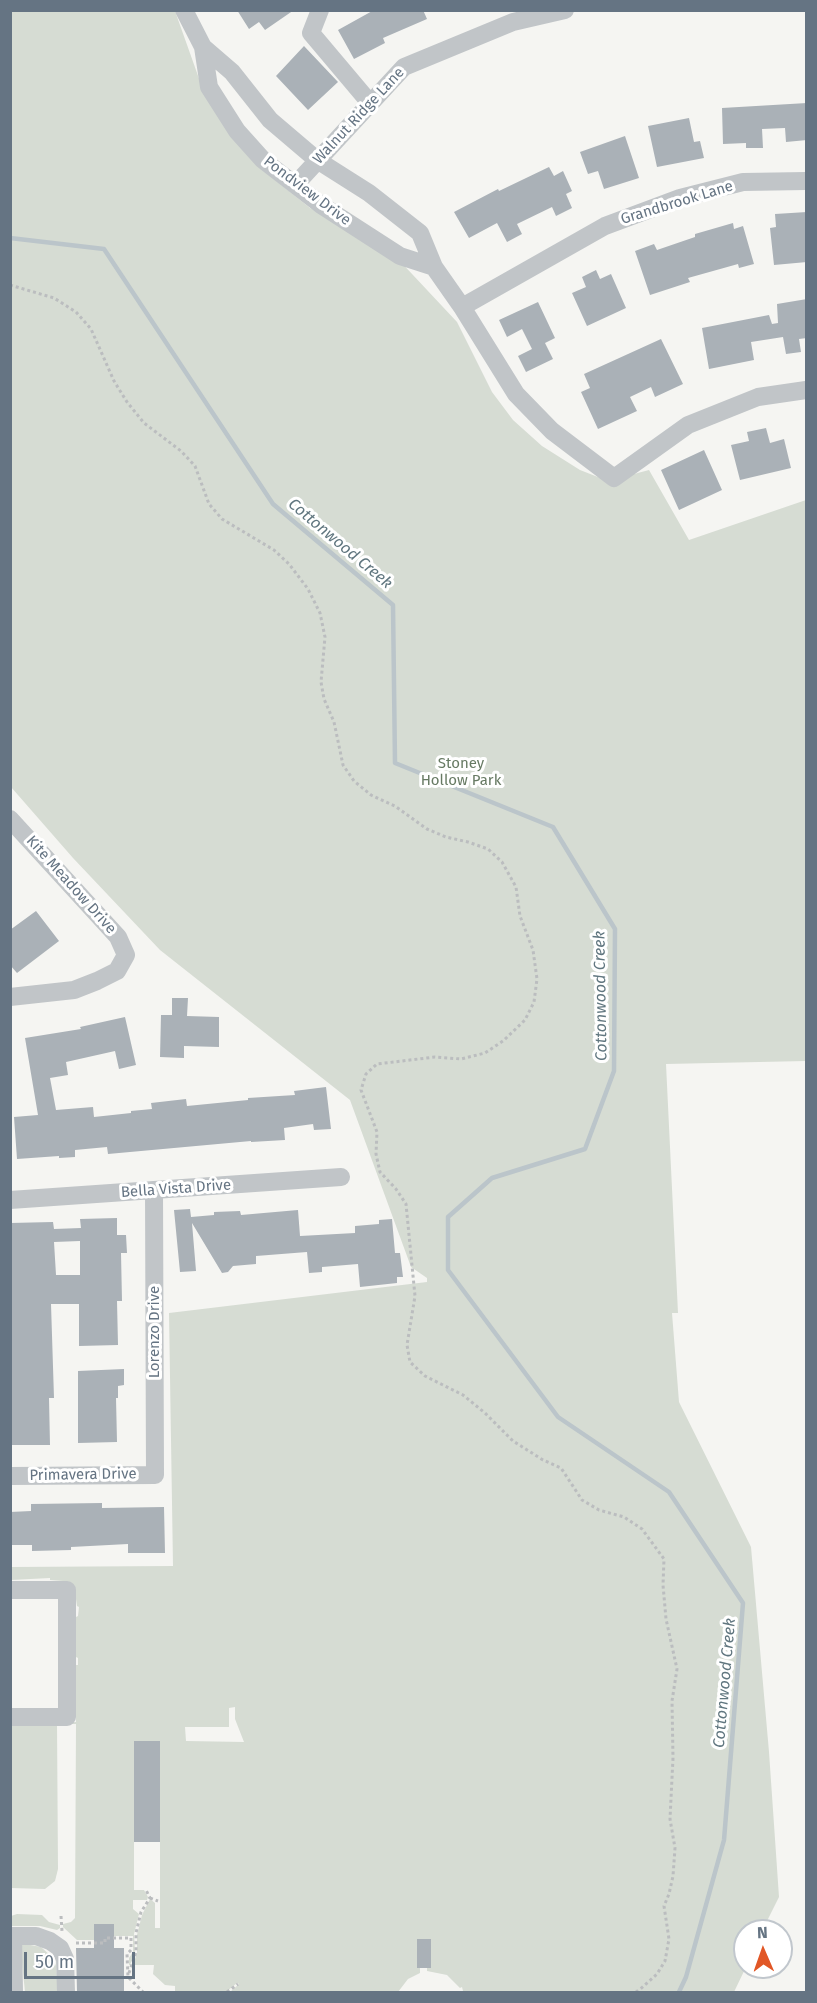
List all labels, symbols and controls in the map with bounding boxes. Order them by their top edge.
street label: Walnut Ridge Lane [310,64,408,168]
street label: Pondview Drive [260,152,354,230]
street label: Grandbrook Lane [619,177,735,229]
water label: Cottonwood Creek [284,495,396,593]
park label: Stoney Hollow Park [421,755,501,790]
street label: Kite Meadow Drive [22,832,120,938]
water label: Cottonwood Creek [590,931,612,1061]
street label: Bella Vista Drive [120,1176,232,1202]
street label: Lorenzo Drive [146,1286,164,1378]
street label: Primavera Drive [29,1465,137,1485]
water label: Cottonwood Creek [710,1617,740,1749]
north arrow [733,1919,793,1979]
text: N [757,1923,768,1942]
scale bar [27,1940,138,1978]
text: 50 m [35,1951,74,1973]

